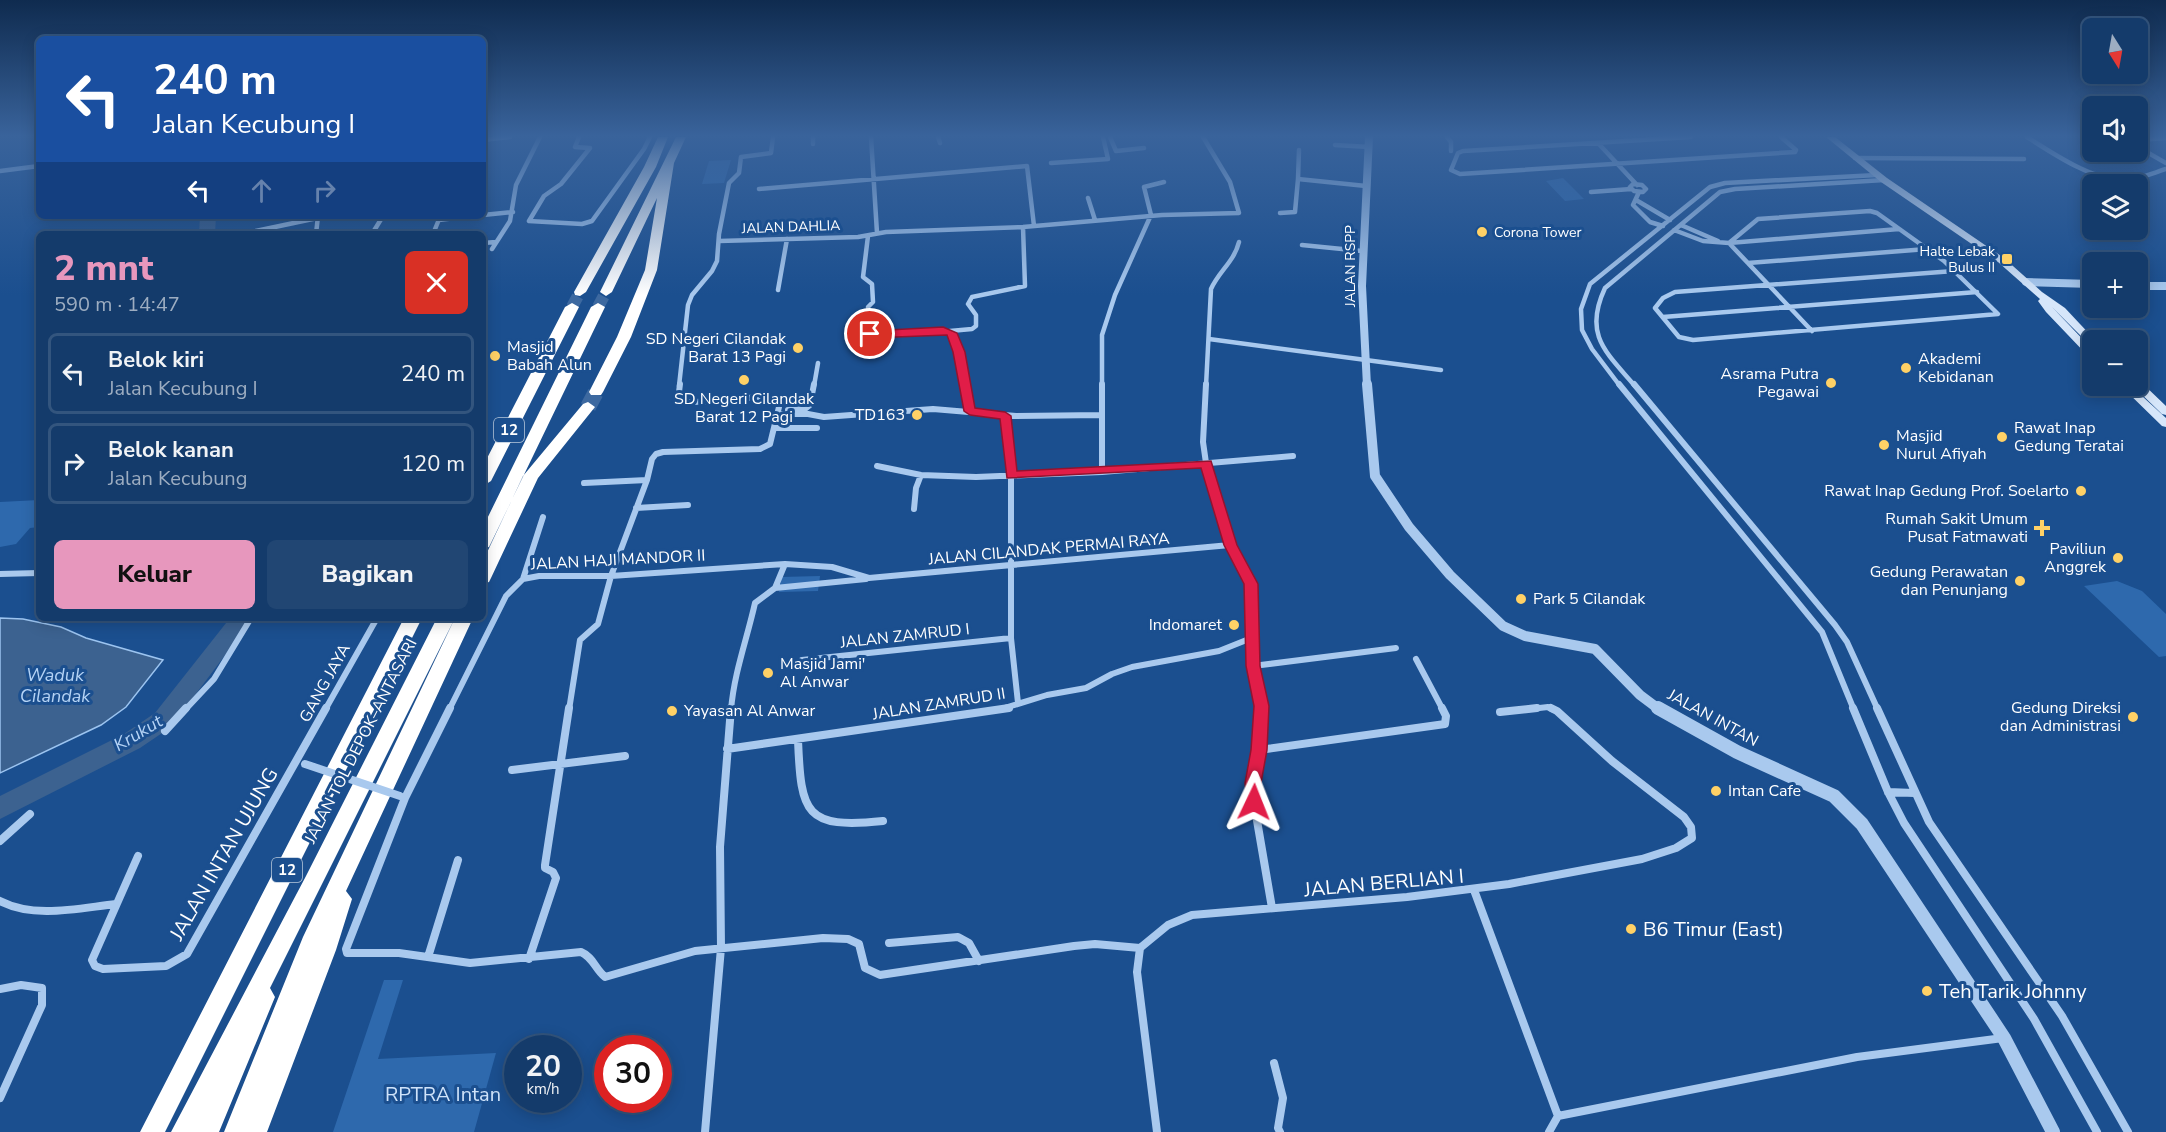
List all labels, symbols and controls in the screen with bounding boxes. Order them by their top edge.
north arrow [2082,18,2148,84]
map controls [2082,18,2148,396]
text: 240 m [153,52,277,109]
icon: left [54,60,132,138]
button: sound [2082,96,2148,162]
text: Jalan Kecubung I [153,106,355,143]
icon: left [182,174,215,207]
icon: ahead [245,174,278,207]
icon: right [308,174,341,207]
button: layers [2082,174,2148,240]
street label: JALAN DAHLIA [740,216,841,238]
place label: Corona Tower [1494,223,1582,242]
street label: JALAN RSPP [1341,225,1360,308]
marker: Corona Tower [1475,225,1489,239]
place label: Halte Lebak Bulus II [1919,242,1996,277]
text: 2 mnt [54,244,154,293]
button: close [405,251,468,314]
marker: Halte Lebak Bulus II [2000,252,2014,266]
button: + [2082,252,2148,318]
text: 590 m · 14:47 [54,291,180,318]
pin [844,308,895,359]
icon: arrive [853,317,886,350]
place label: SD Negeri Cilandak Barat 13 Pagi [646,328,787,368]
button: − [2082,330,2148,396]
place label: Masjid Babah Alun [507,336,592,376]
marker: SD Negeri Cilandak Barat 13 Pagi [791,341,805,355]
text: Belok kiri [108,345,204,375]
place label: Akademi Kebidanan [1918,348,1994,388]
marker: Masjid Babah Alun [488,349,502,363]
icon: left [57,357,90,390]
text: 240 m [401,359,465,389]
marker: Akademi Kebidanan [1899,361,1913,375]
place label: Asrama Putra Pegawai [1721,363,1819,403]
marker: SD Negeri Cilandak Barat 12 Pagi [737,373,751,387]
text: Jalan Kecubung I [108,375,258,402]
marker: Asrama Putra Pegawai [1824,376,1838,390]
place label: SD Negeri Cilandak Barat 12 Pagi [674,388,815,428]
place label: TD163 [855,404,905,426]
marker: TD163 [910,408,924,422]
place label: Rawat Inap Gedung Teratai [2014,417,2124,457]
road number: 12 [494,418,524,442]
place label: Masjid Nurul Afiyah [1896,425,1987,465]
marker: Rawat Inap Gedung Teratai [1995,430,2009,444]
text: Belok kanan [108,435,234,465]
marker: Masjid Nurul Afiyah [1877,438,1891,452]
icon: right [57,447,90,480]
text: 120 m [401,449,465,479]
text: Jalan Kecubung [108,465,247,492]
place label: Rawat Inap Gedung Prof. Soelarto [1824,480,2069,502]
marker: Rawat Inap Gedung Prof. Soelarto [2074,484,2088,498]
place label: Rumah Sakit Umum Pusat Fatmawati [1885,508,2028,548]
marker: Rumah Sakit Umum Pusat Fatmawati [2033,519,2051,537]
street label: JALAN CILANDAK PERMAI RAYA [926,527,1171,571]
place label: Paviliun Anggrek [2044,538,2107,578]
button: Keluar [54,540,255,609]
button: Bagikan [267,540,468,609]
street label: JALAN HAJI MANDOR II [529,544,706,576]
marker: Paviliun Anggrek [2111,551,2125,565]
place label: Gedung Perawatan dan Penunjang [1870,561,2008,601]
marker: Gedung Perawatan dan Penunjang [2013,574,2027,588]
place label: Park 5 Cilandak [1533,588,1646,610]
marker: Park 5 Cilandak [1514,592,1528,606]
place label: Indomaret [1149,614,1222,636]
street label: JALAN ZAMRUD I [838,618,971,654]
marker: Indomaret [1227,618,1241,632]
street label: JALAN TOL DEPOK–ANTASARI [299,635,422,848]
street label: GANG JAYA [294,639,356,726]
place label: Masjid Jami' Al Anwar [780,653,865,693]
water label: Waduk Cilandak [20,663,91,708]
marker: Masjid Jami' Al Anwar [761,666,775,680]
street label: JALAN ZAMRUD II [870,683,1007,725]
street label: JALAN INTAN [1663,683,1762,752]
place label: Gedung Direksi dan Administrasi [2000,697,2121,737]
place label: Yayasan Al Anwar [683,700,816,722]
marker: Yayasan Al Anwar [665,704,679,718]
water label: Krukut [109,709,168,757]
marker: Gedung Direksi dan Administrasi [2126,710,2140,724]
street label: JALAN INTAN UJUNG [163,763,285,946]
position arrow [1222,770,1286,834]
place label: Intan Cafe [1728,780,1801,802]
marker: Intan Cafe [1709,784,1723,798]
road number: 12 [272,858,302,882]
street label: JALAN BERLIAN I [1302,863,1465,904]
place label: B6 Timur (East) [1643,916,1784,943]
marker: B6 Timur (East) [1624,922,1638,936]
place label: Teh Tarik Johnny [1939,978,2087,1005]
marker: Teh Tarik Johnny [1920,984,1934,998]
speed limit sign: 30 [594,1035,672,1113]
text: 20 [525,1046,561,1087]
text: km/h [526,1079,560,1099]
park label: RPTRA Intan [385,1081,501,1108]

